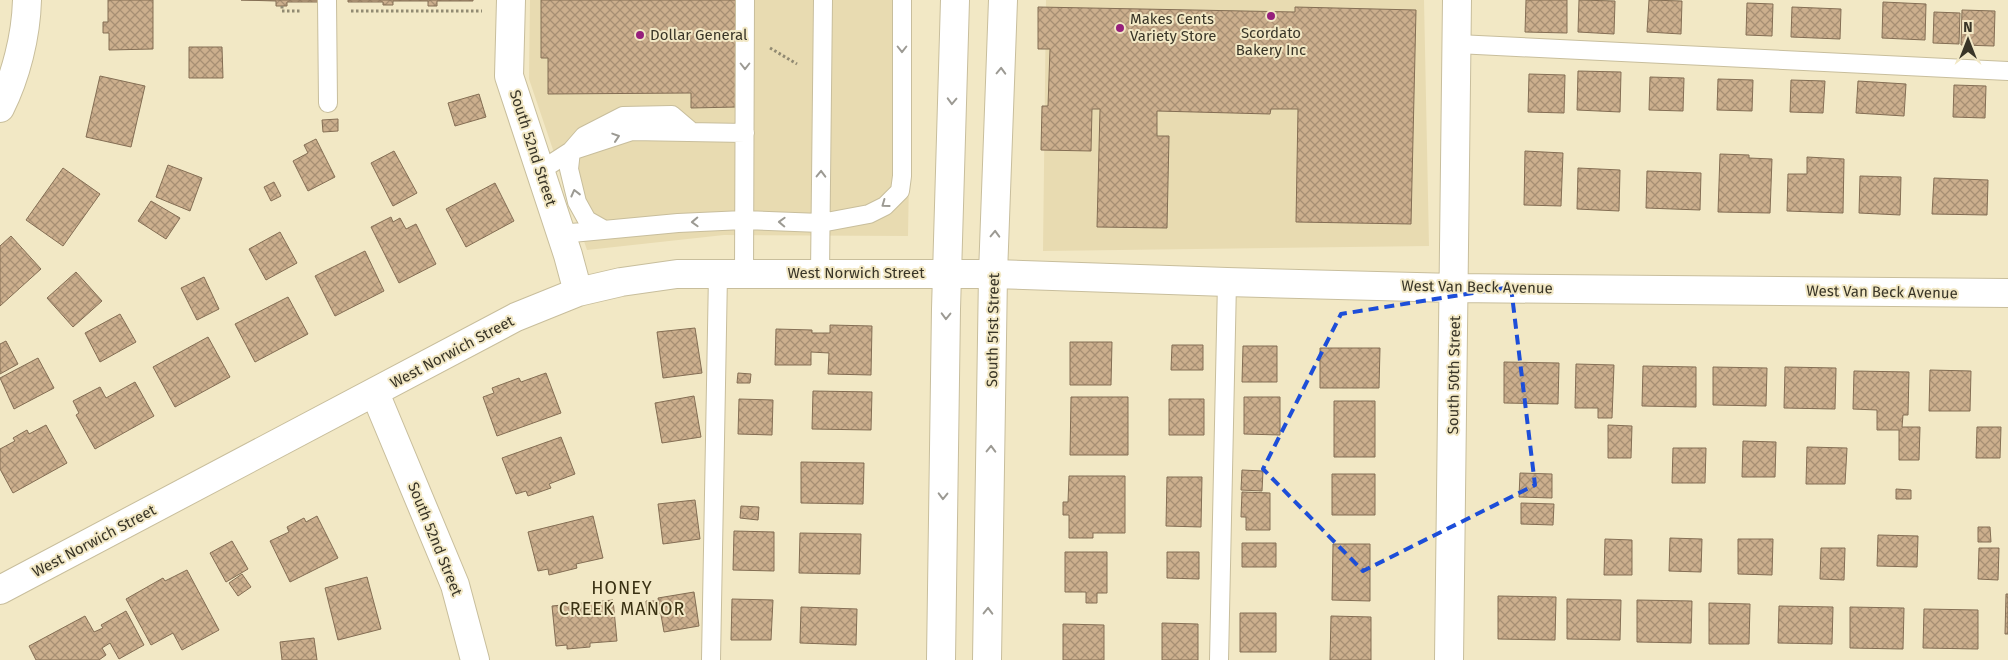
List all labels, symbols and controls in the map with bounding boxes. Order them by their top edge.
place label: Makes Cents Variety Store [1130,10,1216,45]
marker: Scordato Bakery Inc [1265,10,1277,22]
north arrow [1943,15,1993,65]
text: N [1963,19,1973,36]
marker: Makes Cents Variety Store [1114,22,1126,34]
place label: Scordato Bakery Inc [1236,24,1306,59]
place label: Dollar General [650,26,748,44]
marker: Dollar General [634,29,646,41]
one-way arrow [897,45,907,53]
one-way arrow [740,62,750,70]
one-way arrow [995,67,1006,75]
street label: South 52nd Street [506,88,560,209]
one-way arrow [947,98,957,105]
one-way arrow [611,132,620,142]
one-way arrow [816,170,826,178]
one-way arrow [570,188,581,197]
one-way arrow [881,198,891,207]
one-way arrow [691,217,698,227]
one-way arrow [778,217,786,227]
one-way arrow [990,230,1000,238]
street label: West Norwich Street [787,264,925,282]
street label: South 51st Street [983,272,1003,387]
street label: West Van Beck Avenue [1401,277,1553,297]
street label: West Van Beck Avenue [1806,282,1958,302]
street label: West Norwich Street [387,312,517,392]
one-way arrow [941,312,951,320]
street label: South 50th Street [1444,315,1464,434]
one-way arrow [985,445,996,453]
street label: South 52nd Street [404,480,466,599]
one-way arrow [938,492,949,500]
street label: West Norwich Street [29,501,159,581]
district label: HONEY CREEK MANOR [559,577,685,620]
one-way arrow [983,607,993,615]

